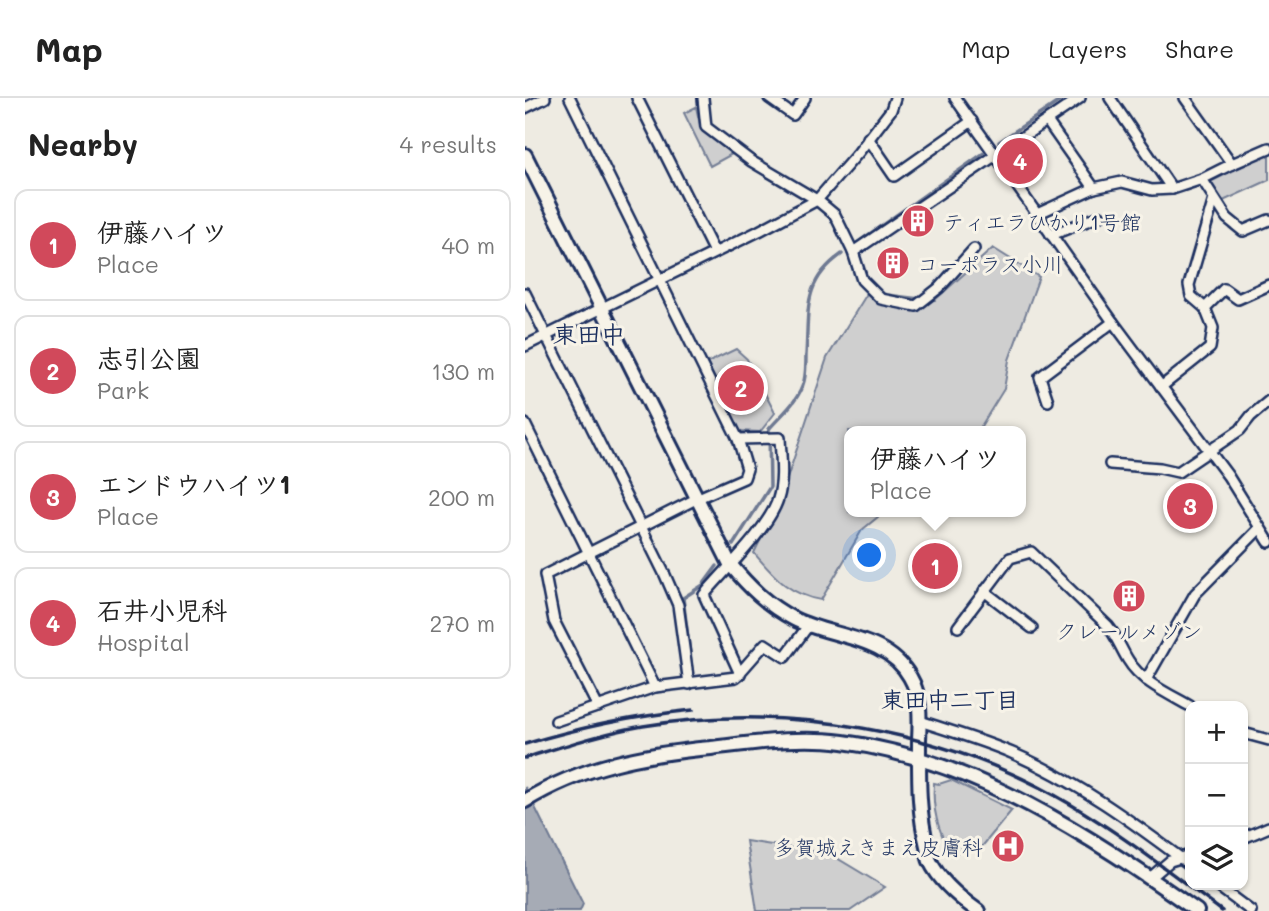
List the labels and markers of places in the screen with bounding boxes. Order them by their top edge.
pin: 4 [997,135,1043,187]
building icon: ティエラひかり1号館 [899,202,937,240]
place label: ティエラひかり1号館 [943,208,1141,235]
building icon: コーポラス小川 [874,244,912,282]
place label: コーポラス小川 [917,250,1063,277]
pin: 2 [718,362,764,414]
pin: 3 [1167,480,1213,532]
pin: 1 [912,540,958,592]
building icon: クレールメゾン [1110,577,1148,615]
place label: クレールメゾン [1056,617,1202,644]
hospital icon: 多賀城えきまえ皮膚科 [989,827,1027,865]
place label: 多賀城えきまえ皮膚科 [774,833,983,860]

